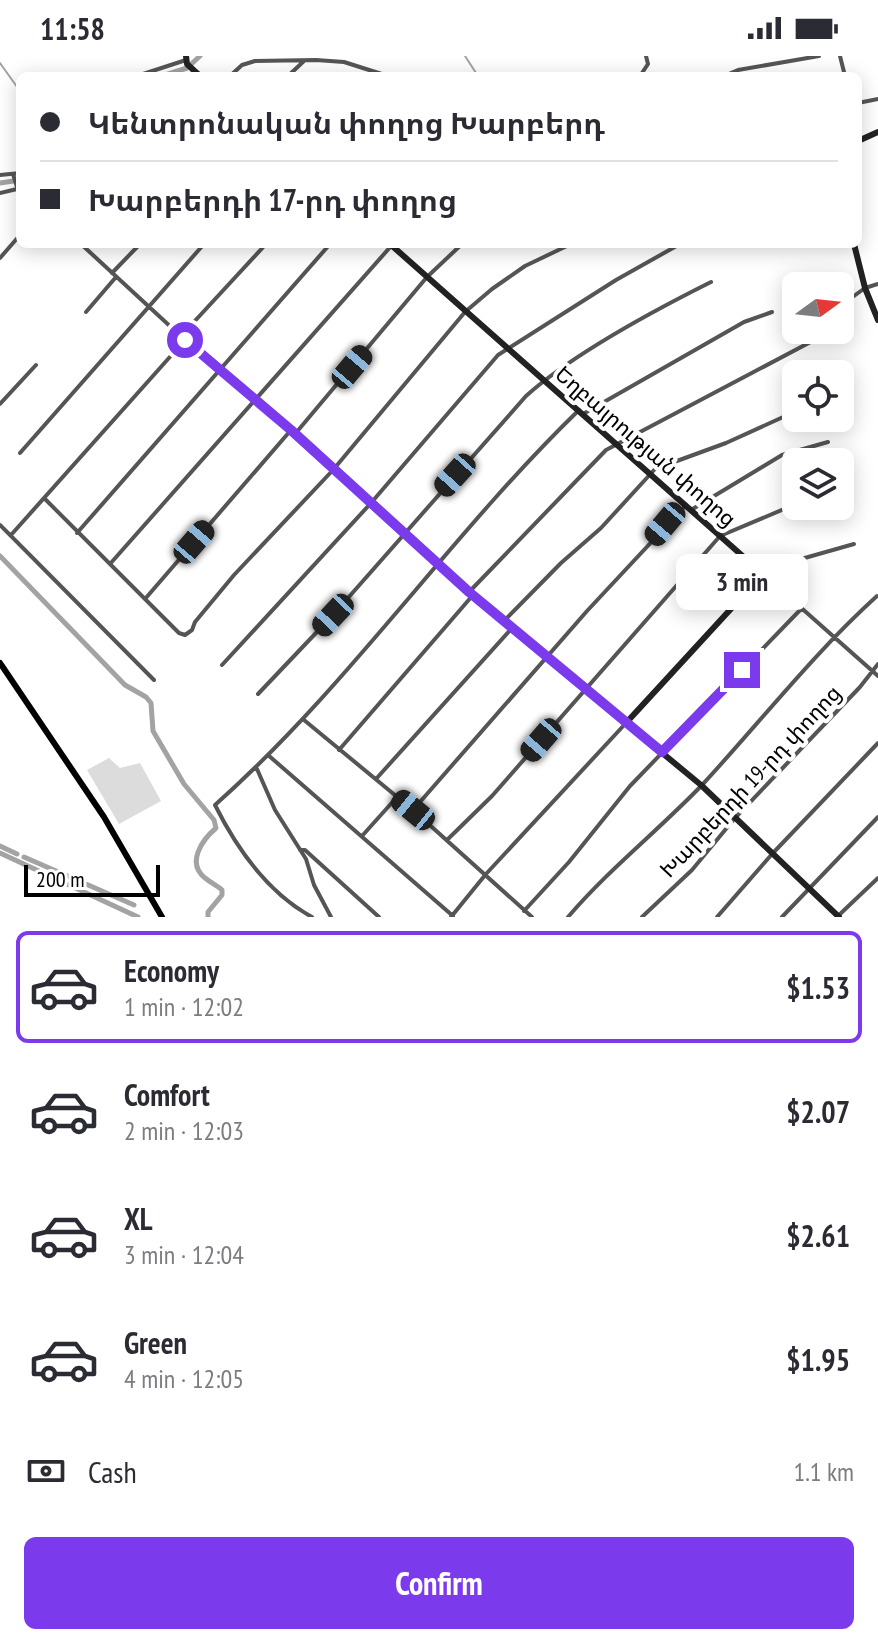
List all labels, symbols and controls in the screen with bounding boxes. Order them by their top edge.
text: 11:58 [40,9,105,48]
text: Կենտրոնական փողոց Խարբերդ [88,103,605,142]
text: Խարբերդի 17-րդ փողոց [88,180,457,219]
north arrow [782,272,854,344]
map controls [782,272,854,520]
route start [167,322,203,358]
car [327,341,377,393]
street label: Եղբայրության փողոց [550,360,742,532]
button: locate [782,360,854,432]
button: layers [782,448,854,520]
car [430,449,480,501]
car [640,498,690,550]
car [169,516,219,568]
callout: 3 min [676,554,808,610]
text: 3 min [716,565,768,598]
car [308,589,358,641]
route end [724,652,760,688]
street label: Խարբերդի 19-րդ փողոց [653,679,847,883]
car [516,714,566,766]
car [387,786,439,834]
scale bar [24,861,160,897]
text: 200 m [36,865,85,893]
icon: car [28,951,100,1023]
text: Economy [124,951,219,990]
text: $1.53 [786,968,850,1007]
text: 1 min · 12:02 [124,990,244,1023]
icon: car [28,1075,100,1147]
text: Comfort [124,1075,210,1114]
text: $2.07 [786,1092,850,1131]
text: 2 min · 12:03 [124,1114,244,1147]
icon: car [28,1199,100,1271]
text: XL [124,1199,153,1238]
text: $2.61 [786,1216,850,1255]
text: 3 min · 12:04 [124,1238,244,1271]
icon: car [28,1323,100,1395]
text: Green [124,1323,187,1362]
text: $1.95 [786,1340,850,1379]
text: 4 min · 12:05 [124,1362,244,1395]
icon: cash [24,1449,68,1493]
text: Cash [88,1452,137,1491]
text: 1.1 km [793,1455,854,1488]
button: Confirm [24,1537,854,1629]

